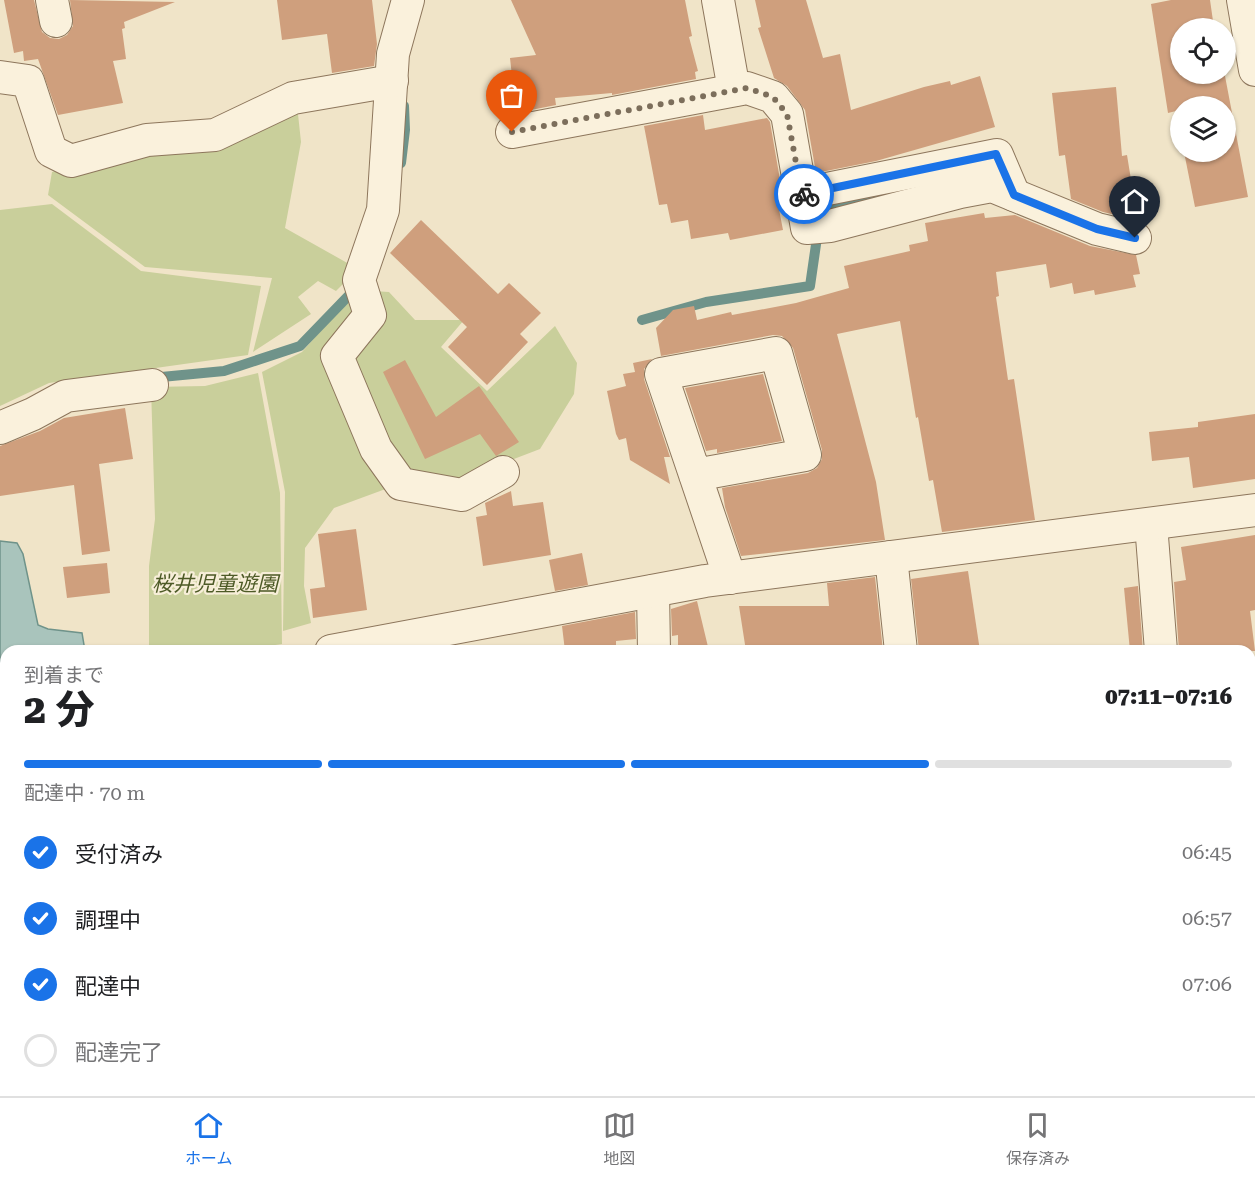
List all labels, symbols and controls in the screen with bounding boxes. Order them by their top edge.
map controls [1170,18,1236,162]
button: locate [1170,18,1236,84]
pin [486,70,537,132]
icon: bag [495,79,528,112]
button: layers [1170,96,1236,162]
courier [774,164,834,224]
pin [1109,176,1160,238]
icon: bike [788,178,821,211]
icon: home [1118,185,1151,218]
park label: 桜井児童遊園 [152,572,281,596]
text: 到着まで [24,663,104,687]
text: 07:11–07:16 [1105,684,1232,709]
text: 2 分 [24,687,95,733]
text: 配達中 · 70 m [24,781,145,805]
icon: check [24,836,57,869]
text: 06:45 [1182,840,1232,864]
text: 受付済み [75,842,163,867]
icon: check [24,902,57,935]
text: 06:57 [1182,906,1232,930]
text: 調理中 [75,908,141,933]
icon: check [24,968,57,1001]
text: 07:06 [1182,972,1232,996]
text: 配達中 [75,974,141,999]
text: 配達完了 [75,1040,163,1065]
tab: ホーム [185,1109,233,1169]
tab: 地図 [603,1109,636,1169]
tab: 保存済み [1006,1109,1070,1169]

